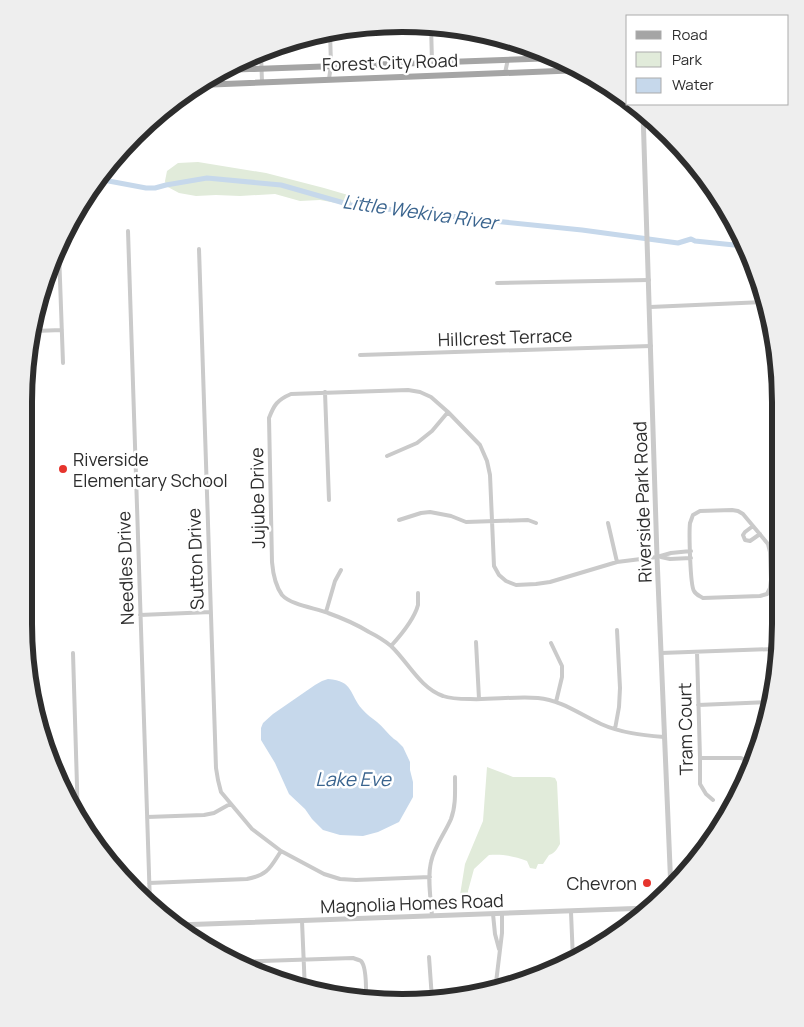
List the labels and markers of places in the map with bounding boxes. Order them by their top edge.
place label: Riverside Elementary School [73,447,228,492]
marker: Riverside Elementary School [57,463,69,475]
place label: Chevron [566,871,637,895]
marker: Chevron [641,877,653,889]

